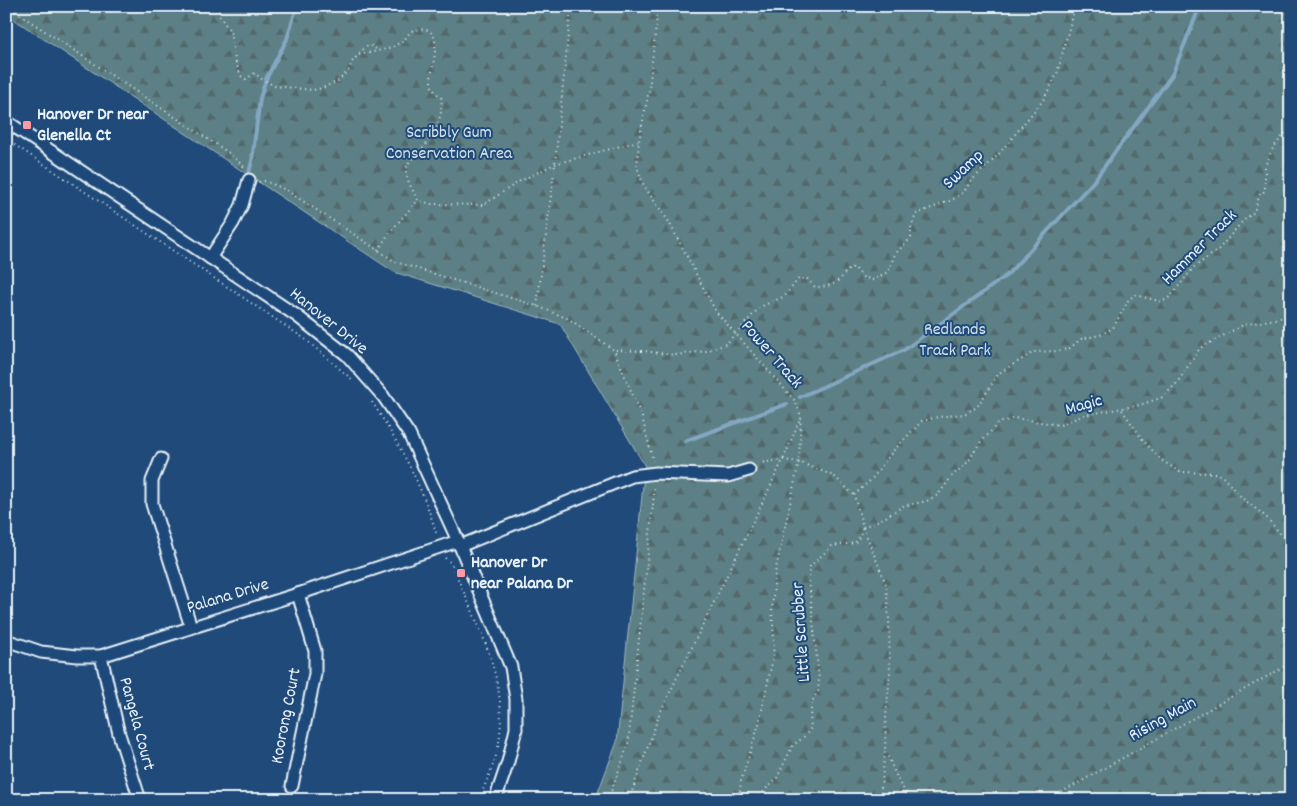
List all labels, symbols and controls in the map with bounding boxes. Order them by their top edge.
place label: Hanover Dr near Glenella Ct [37,103,149,149]
marker: Hanover Dr near Glenella Ct [21,119,33,131]
park label: Scribbly Gum Conservation Area [386,121,513,167]
street label: Swamp [938,144,990,196]
street label: Hammer Track [1156,204,1244,292]
street label: Hanover Drive [283,282,373,362]
street label: Power Track [734,315,808,395]
park label: Redlands Track Park [919,318,991,364]
street label: Magic [1063,389,1105,423]
place label: Hanover Dr near Palana Dr [471,551,573,597]
marker: Hanover Dr near Palana Dr [455,567,467,579]
street label: Palana Drive [184,573,272,621]
street label: Little Scrubber [786,581,818,683]
street label: Koorong Court [265,665,309,766]
street label: Pangela Court [112,675,161,774]
street label: Rising Main [1125,691,1201,749]

